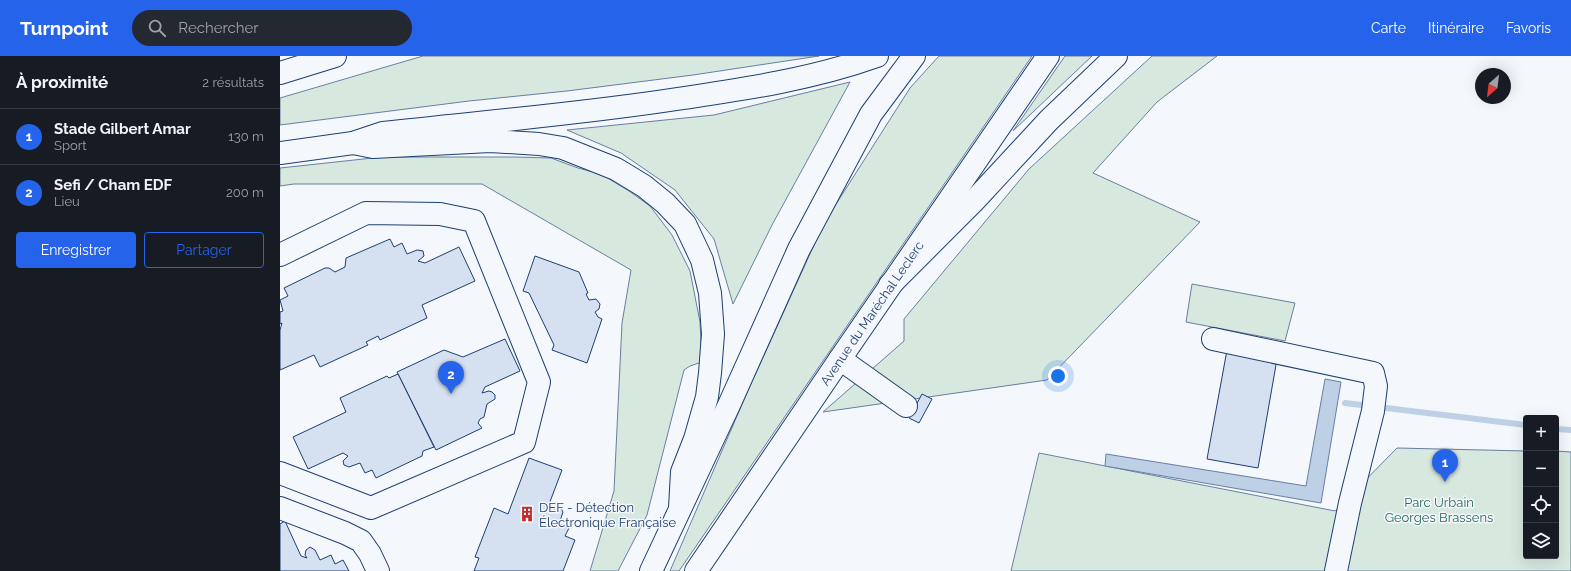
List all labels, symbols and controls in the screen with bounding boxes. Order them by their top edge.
search box [132,10,412,46]
text: Turnpoint [20,17,108,39]
icon: search [146,17,168,39]
text: Rechercher [178,19,259,37]
text: Carte [1371,20,1406,36]
text: Itinéraire [1428,20,1484,36]
text: Favoris [1506,20,1551,36]
north arrow [1475,68,1511,104]
text: À proximité [16,72,108,92]
text: 2 résultats [202,75,264,90]
text: Stade Gilbert Amar [54,120,191,138]
text: 1 [26,129,32,144]
text: 130 m [228,129,264,144]
text: Sport [54,138,87,153]
text: Sefi / Cham EDF [54,176,172,194]
text: 2 [25,185,33,200]
text: 200 m [226,185,264,200]
text: Lieu [54,194,80,209]
button: Enregistrer [16,232,136,268]
button: Partager [144,232,264,268]
street label: Avenue du Maréchal Leclerc [817,238,927,388]
pin: 2 [438,361,464,394]
your location [1048,366,1068,386]
map controls [1523,415,1559,559]
button: + [1523,415,1559,451]
pin: 1 [1432,449,1458,482]
button: − [1523,451,1559,487]
button: locate [1523,487,1559,523]
park label: Parc Urbain Georges Brassens [1385,495,1493,525]
place label: DEF - Détection Électronique Française [539,500,676,530]
building icon: DEF - Détection Électronique Française [518,505,536,523]
button: layers [1523,523,1559,559]

